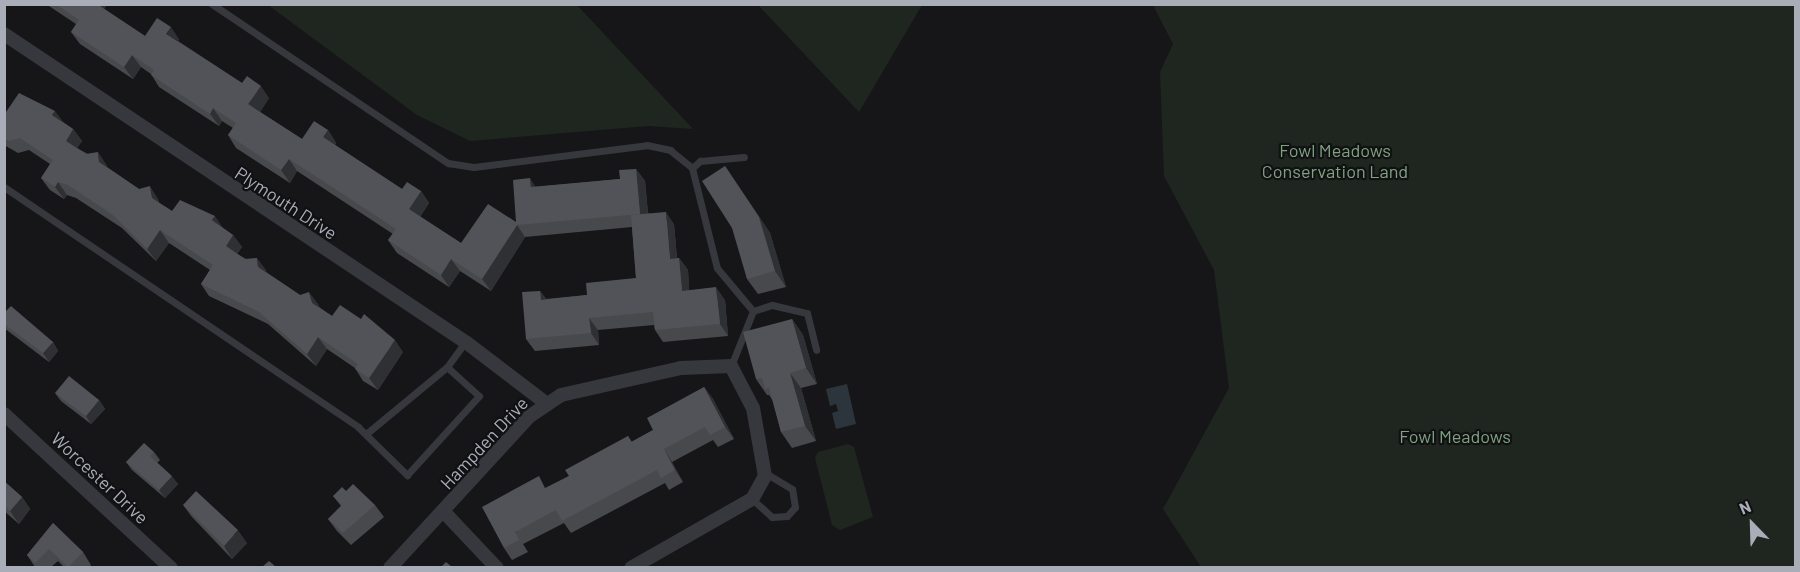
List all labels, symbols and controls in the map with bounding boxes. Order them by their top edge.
park label: Fowl Meadows Conservation Land [1262,140,1408,182]
street label: Plymouth Drive [231,162,341,244]
street label: Hampden Drive [436,392,532,494]
park label: Fowl Meadows [1399,425,1511,447]
street label: Worcester Drive [47,428,153,528]
north arrow [1722,494,1782,554]
text: N [1736,496,1753,518]

